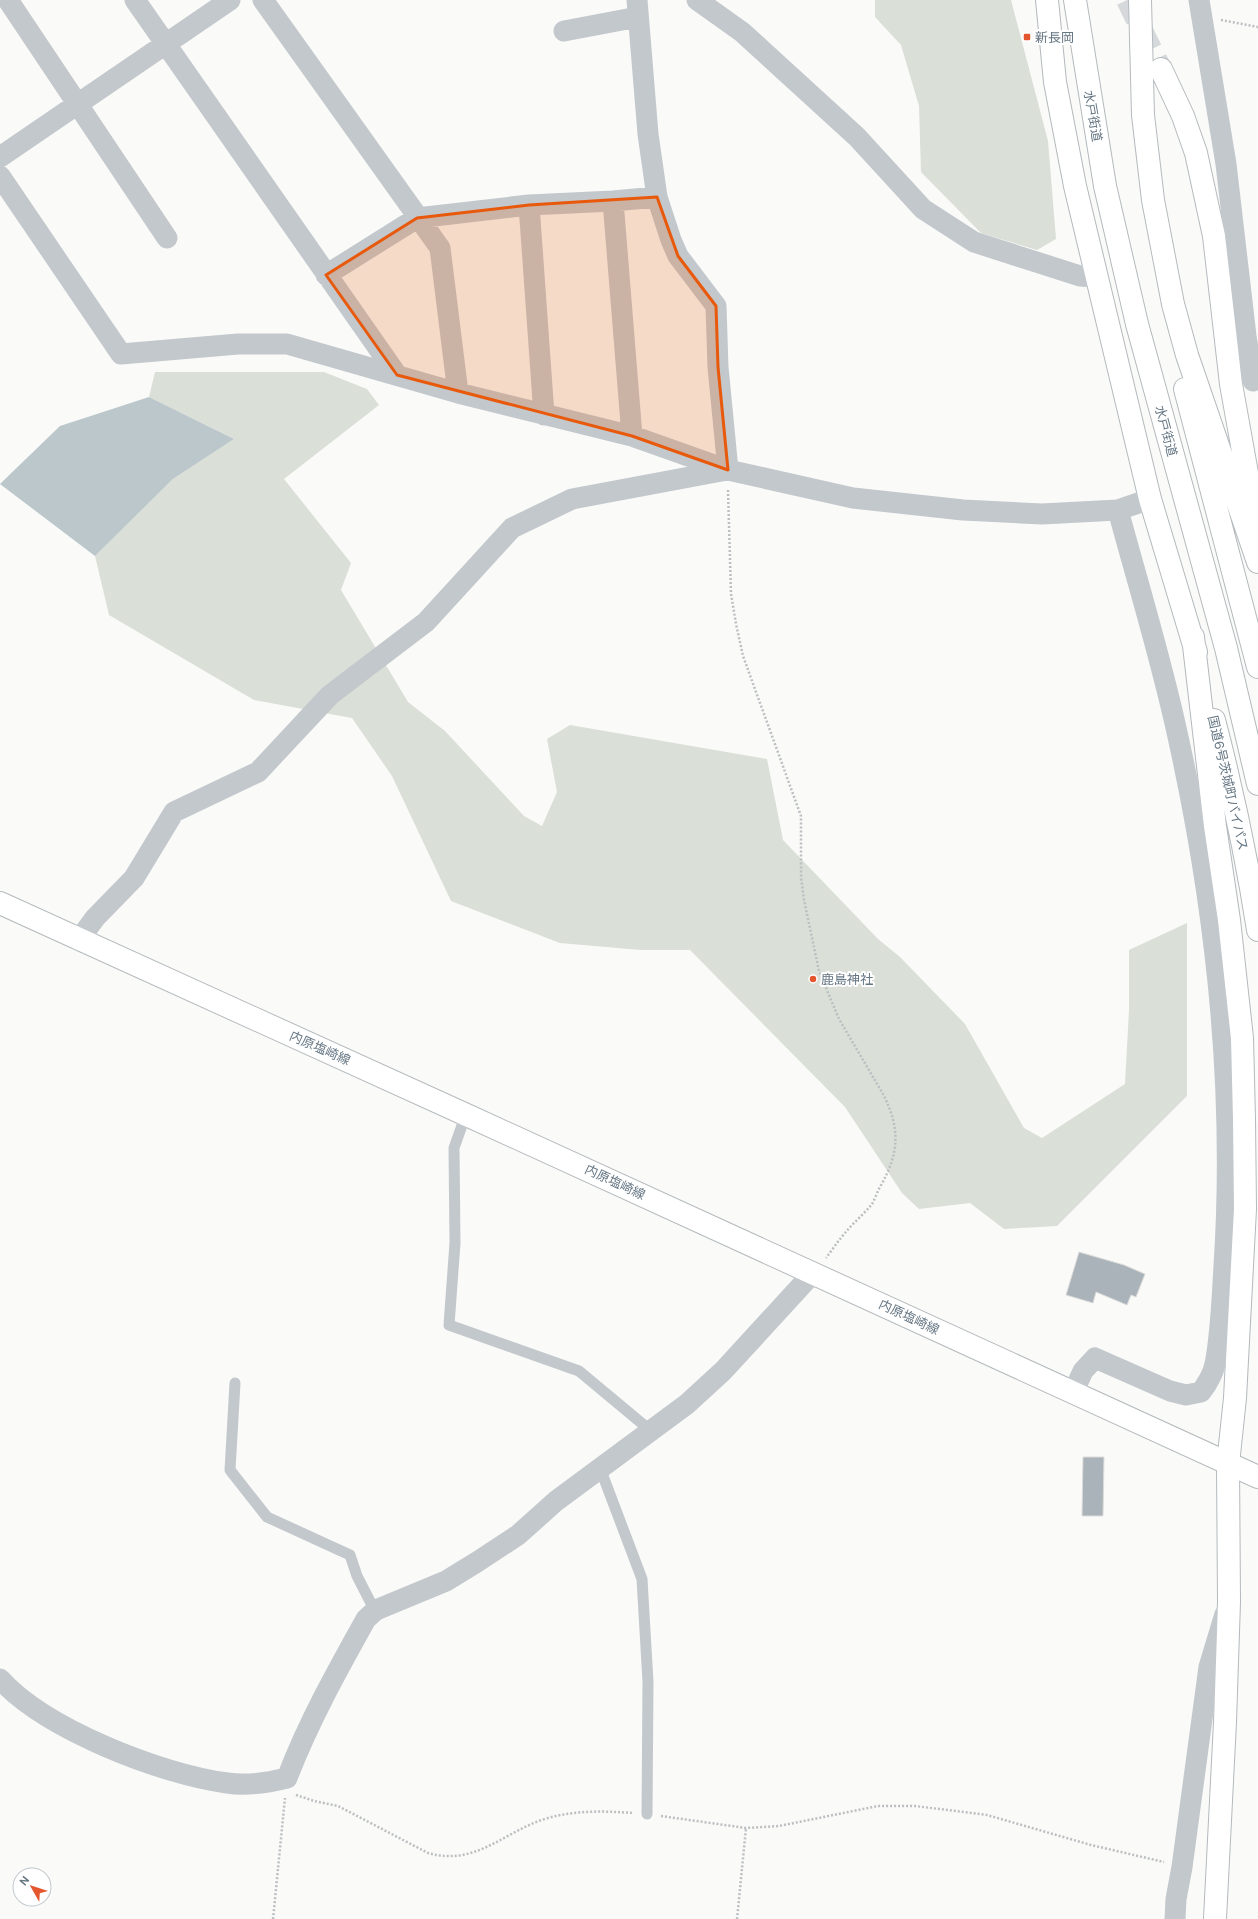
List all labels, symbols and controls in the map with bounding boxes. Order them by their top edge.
place label: 新長岡 [1035,29,1074,46]
marker: 新長岡 [1022,32,1032,42]
street label: 水戸街道 [1080,89,1106,143]
street label: 水戸街道 [1151,404,1181,458]
street label: 国道6号茨城町バイパス [1204,714,1252,852]
place label: 鹿島神社 [821,971,873,988]
marker: 鹿島神社 [808,974,818,984]
street label: 内原塩崎線 [287,1027,353,1069]
street label: 内原塩崎線 [582,1161,648,1203]
street label: 内原塩崎線 [876,1296,942,1338]
north arrow [12,1867,52,1907]
text: N [16,1873,32,1888]

